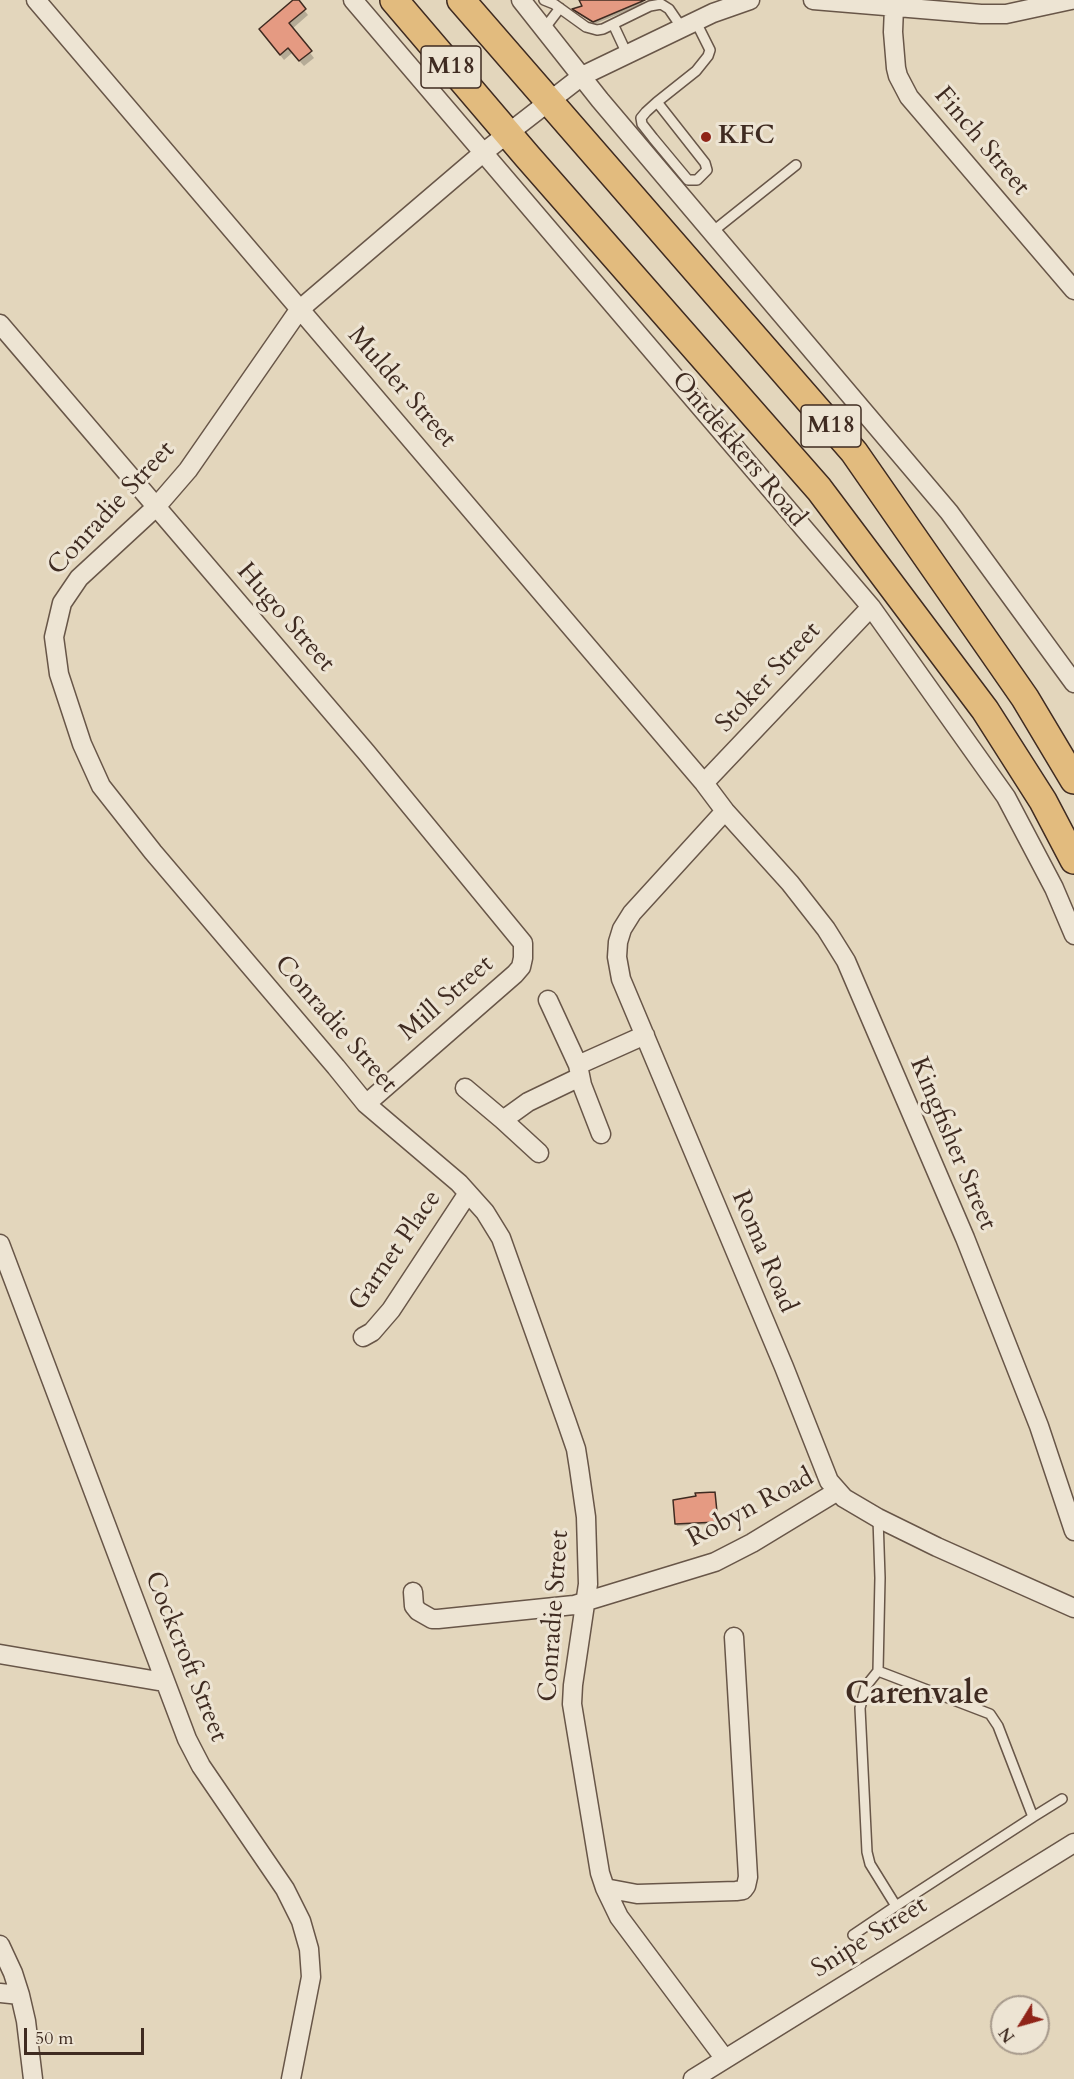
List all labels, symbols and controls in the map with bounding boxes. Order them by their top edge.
road number: M18 [421,46,481,88]
street label: Finch Street [926,81,1036,203]
place label: KFC [718,121,775,153]
marker: KFC [699,130,713,144]
street label: Mulder Street [340,321,462,455]
street label: Ontdekkers Road [664,366,812,534]
road number: M18 [801,405,861,447]
street label: Conradie Street [42,435,182,583]
street label: Hugo Street [229,557,341,679]
street label: Stoker Street [710,616,828,740]
street label: Conradie Street [267,950,403,1100]
street label: Mill Street [394,950,500,1048]
street label: Kingfisher Street [902,1053,1002,1235]
street label: Garnet Place [343,1185,449,1317]
street label: Roma Road [723,1186,803,1318]
street label: Robyn Road [682,1463,820,1555]
street label: Conradie Street [533,1529,577,1703]
street label: Cockcroft Street [137,1567,233,1747]
district label: Carenvale [845,1677,989,1715]
street label: Snipe Street [806,1890,934,1986]
north arrow [990,1995,1050,2055]
scale bar [27,2016,147,2054]
text: N [994,2022,1020,2047]
text: 50 m [35,2026,74,2051]

